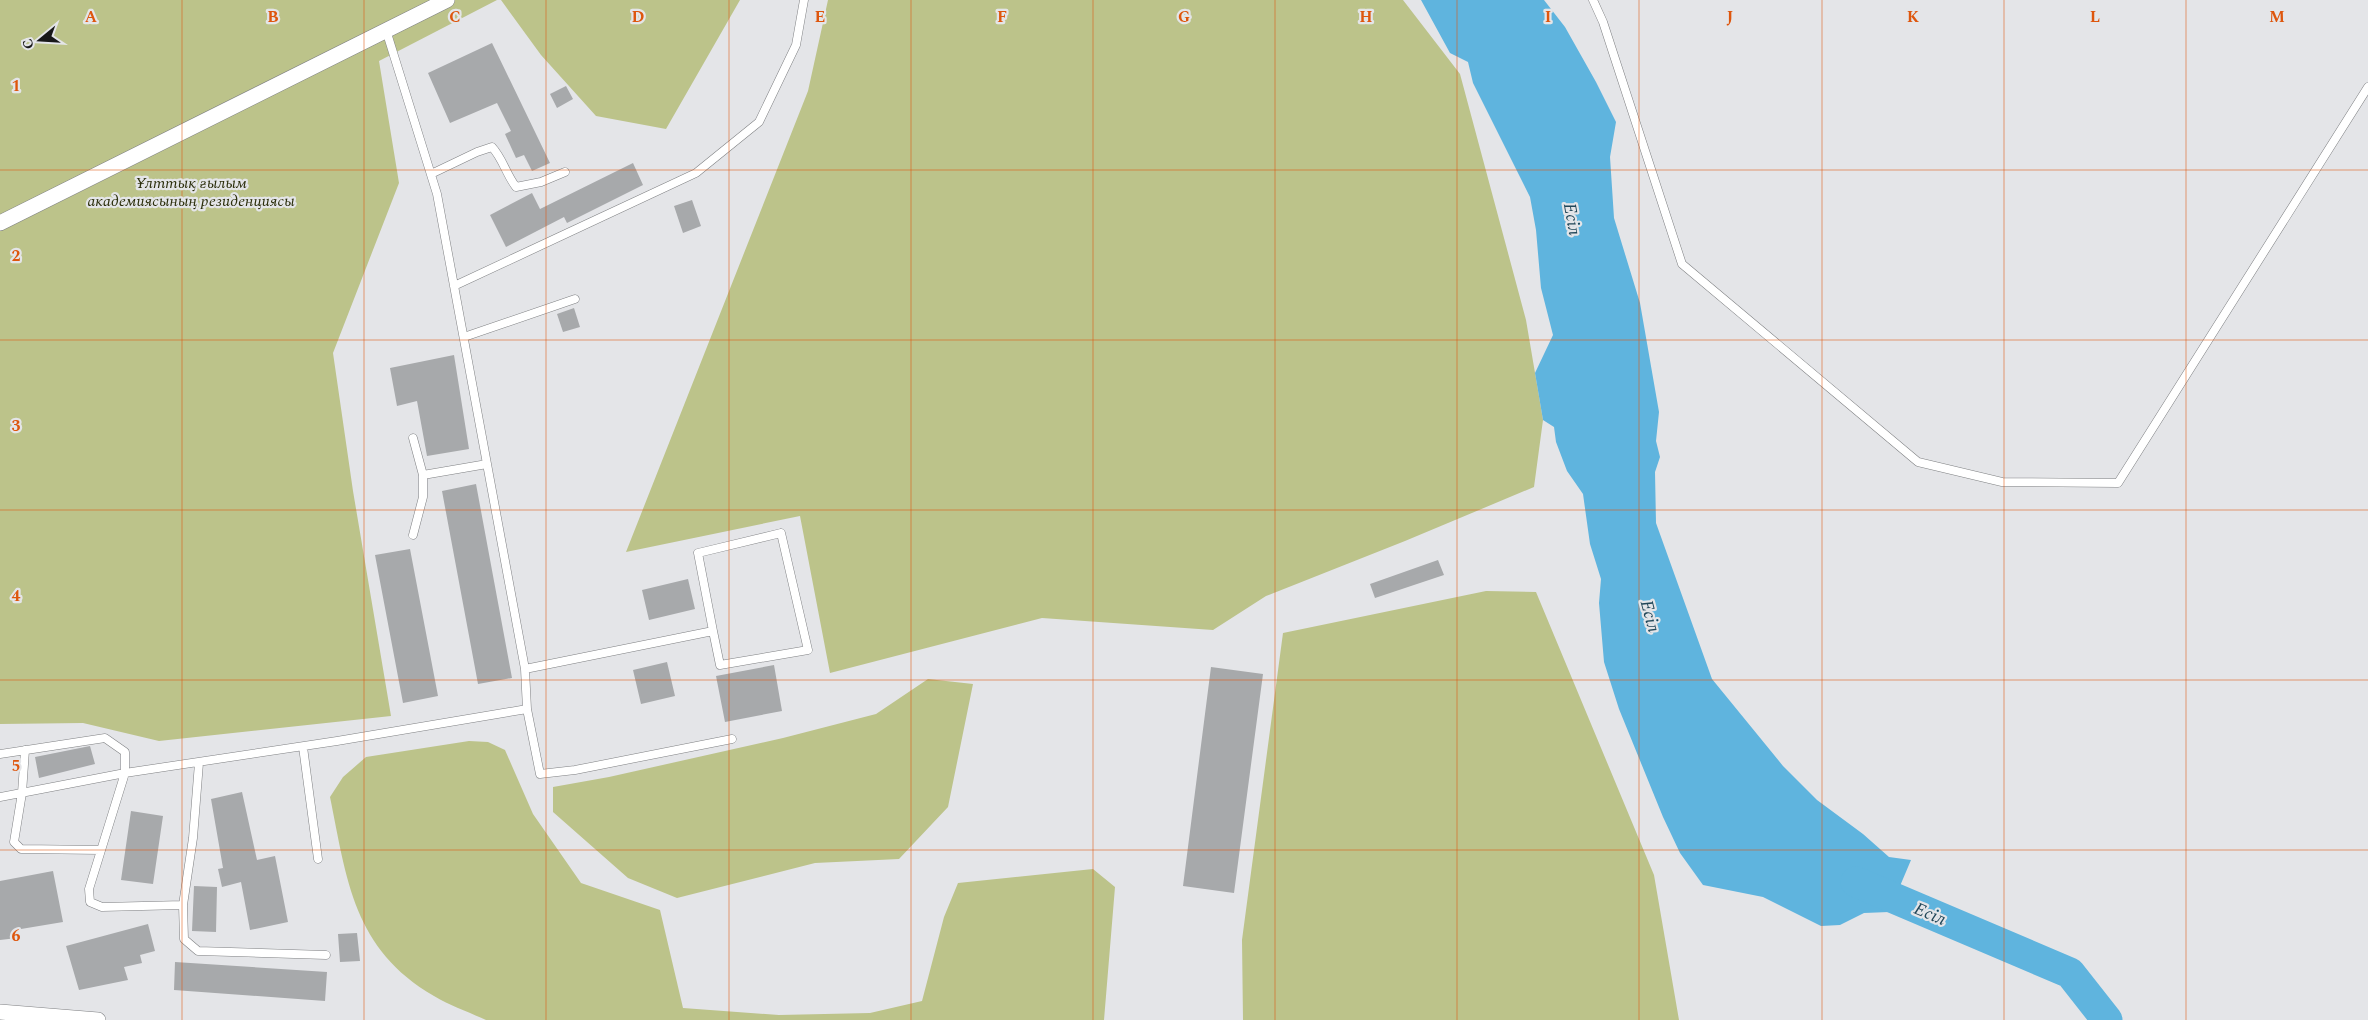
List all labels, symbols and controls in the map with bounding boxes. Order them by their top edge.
text: A [85,5,98,29]
text: B [267,5,279,29]
text: C [449,5,461,29]
text: D [632,5,645,29]
text: E [815,5,825,29]
text: F [997,5,1007,29]
text: G [1178,5,1190,29]
text: H [1359,5,1373,29]
text: I [1545,5,1551,29]
text: J [1727,5,1734,29]
text: K [1907,5,1920,29]
text: L [2090,5,2100,29]
text: M [2269,5,2285,29]
north arrow [15,15,65,65]
text: С [17,36,40,52]
text: 1 [12,74,20,98]
park label: Ұлттық ғылым академиясының резиденциясы [87,171,295,213]
water label: Есіл [1556,201,1588,238]
text: 2 [12,244,21,268]
text: 3 [12,414,21,438]
text: 4 [12,584,21,608]
water label: Есіл [1633,597,1667,635]
text: 5 [12,754,20,778]
water label: Есіл [1910,895,1950,933]
text: 6 [12,924,21,948]

